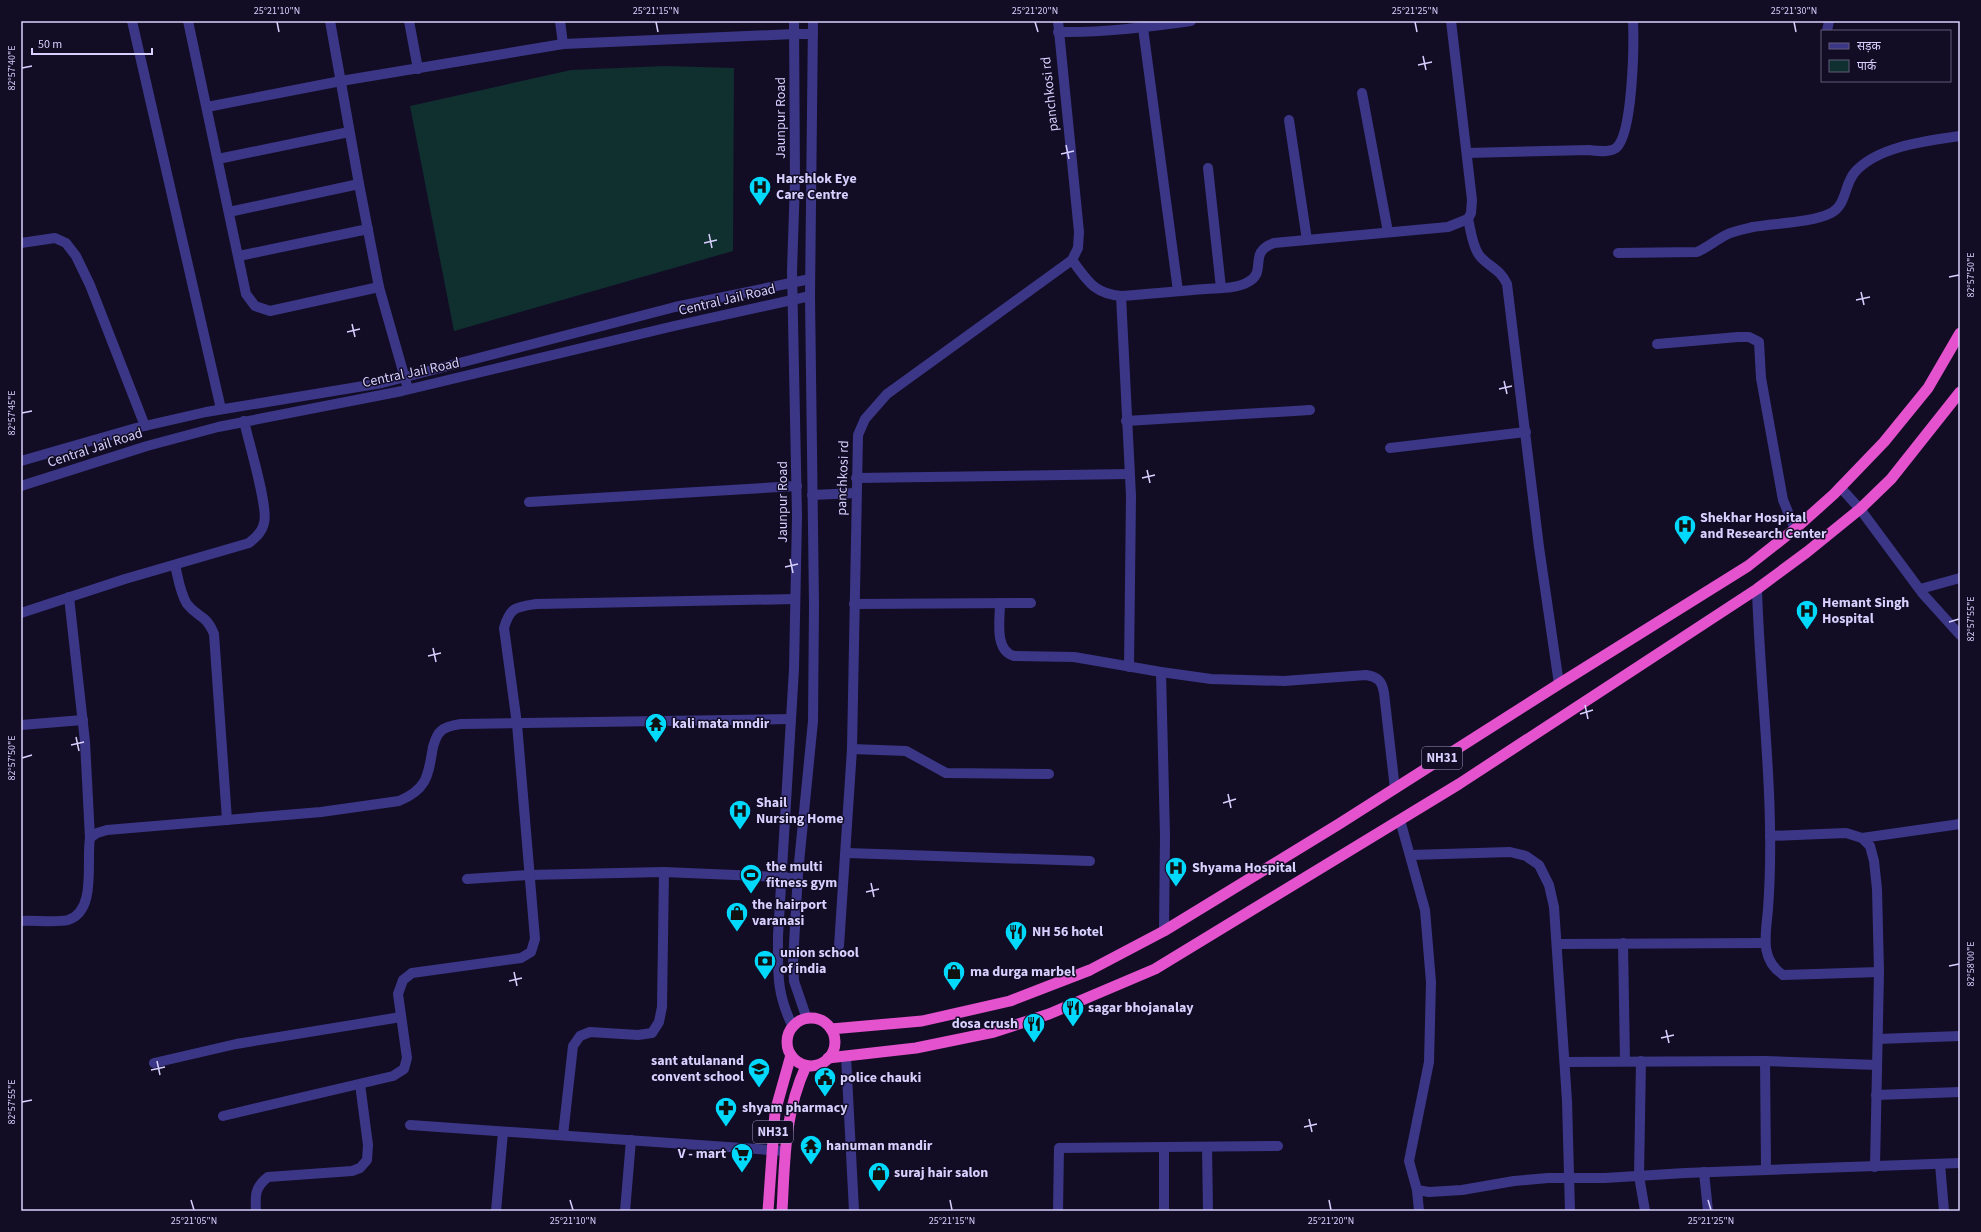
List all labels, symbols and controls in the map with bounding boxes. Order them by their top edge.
text: 25°21'10"N [254,4,300,18]
text: 25°21'15"N [633,4,679,18]
text: 25°21'20"N [1012,4,1058,18]
text: 25°21'25"N [1392,4,1438,18]
text: 25°21'30"N [1771,4,1817,18]
scale bar [32,30,152,56]
legend [1821,30,1951,82]
text: 50 m [38,36,62,53]
text: सड़क [1857,38,1882,55]
text: 82°57'40"E [5,45,19,91]
street label: panchkosi rd [1036,56,1064,132]
text: पार्क [1857,58,1877,75]
street label: Jaunpur Road [771,77,791,159]
place label: Harshlok Eye Care Centre [776,169,857,205]
hospital icon: Harshlok Eye Care Centre [747,174,773,207]
text: 82°57'50"E [1964,252,1978,298]
street label: Central Jail Road [677,279,777,321]
street label: Central Jail Road [361,353,461,393]
text: 82°57'45"E [5,390,19,436]
street label: Central Jail Road [45,423,145,473]
street label: panchkosi rd [832,440,854,516]
street label: Jaunpur Road [773,461,793,543]
place label: Shekhar Hospital and Research Center [1700,508,1827,544]
hospital icon: Shekhar Hospital and Research Center [1672,513,1698,546]
place label: Hemant Singh Hospital [1822,593,1909,629]
text: 82°57'55"E [1964,596,1978,642]
hospital icon: Hemant Singh Hospital [1794,598,1820,631]
temple icon: kali mata mndir [643,711,669,744]
place label: kali mata mndir [672,714,770,734]
text: 82°57'50"E [5,735,19,781]
road number: NH31 [1422,747,1462,769]
place label: Shail Nursing Home [756,793,844,829]
hospital icon: Shail Nursing Home [727,798,753,831]
hospital icon: Shyama Hospital [1163,855,1189,888]
place label: the multi fitness gym [766,857,837,893]
place label: Shyama Hospital [1192,858,1296,878]
sports icon: the multi fitness gym [738,862,764,895]
place label: the hairport varanasi [752,895,828,931]
shop icon: the hairport varanasi [724,900,750,933]
restaurant icon: NH 56 hotel [1003,919,1029,952]
place label: NH 56 hotel [1032,922,1103,942]
text: 82°58'00"E [1964,941,1978,987]
place label: union school of india [780,943,859,979]
bank icon: union school of india [752,948,778,981]
shop icon: ma durga marbel [941,959,967,992]
place label: ma durga marbel [970,962,1075,982]
restaurant icon: sagar bhojanalay [1060,995,1086,1028]
place label: sagar bhojanalay [1088,998,1194,1018]
restaurant icon: dosa crush [1021,1011,1047,1044]
place label: dosa crush [952,1014,1018,1034]
place label: sant atulanand convent school [651,1051,744,1087]
school or university icon: sant atulanand convent school [746,1056,772,1089]
public building icon: police chauki [812,1065,838,1098]
place label: police chauki [840,1068,921,1088]
text: 82°57'55"E [5,1079,19,1125]
pharmacy icon: shyam pharmacy [713,1095,739,1128]
place label: shyam pharmacy [742,1098,848,1118]
road number: NH31 [753,1121,793,1143]
temple icon: hanuman mandir [798,1133,824,1166]
place label: hanuman mandir [826,1136,933,1156]
supermarket icon: V - mart [729,1141,755,1174]
place label: V - mart [677,1144,727,1164]
shop icon: suraj hair salon [866,1160,892,1193]
place label: suraj hair salon [894,1163,988,1183]
text: 25°21'05"N [171,1214,217,1228]
text: 25°21'10"N [550,1214,596,1228]
text: 25°21'15"N [929,1214,975,1228]
text: 25°21'20"N [1308,1214,1354,1228]
text: 25°21'25"N [1688,1214,1734,1228]

